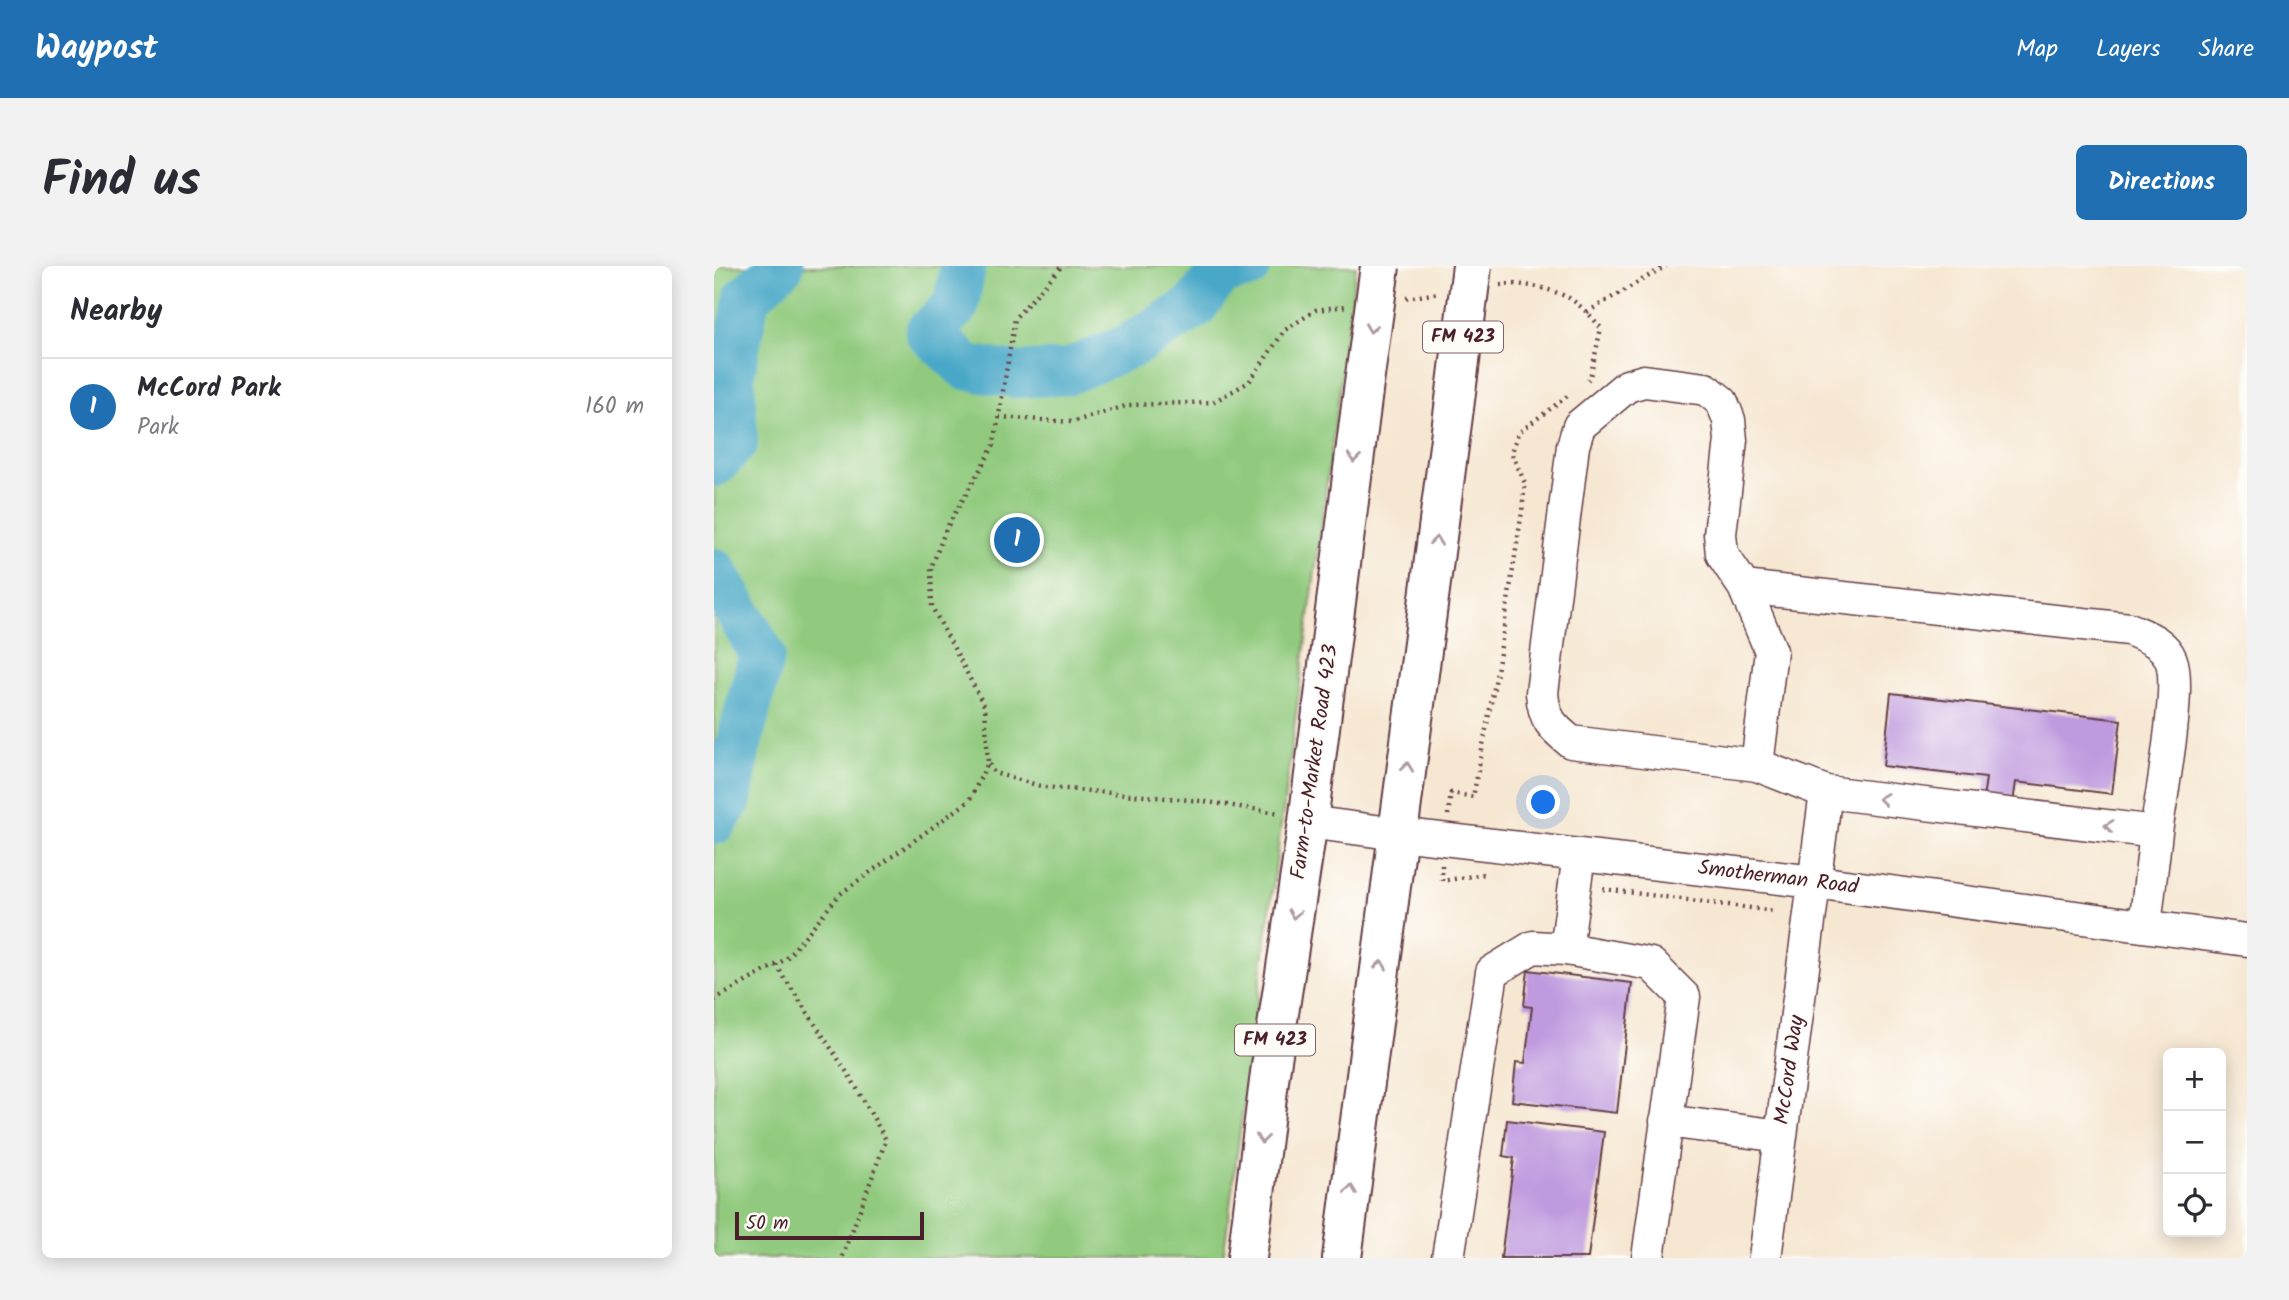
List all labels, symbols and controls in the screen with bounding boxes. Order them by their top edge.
text: Waypost [35,23,158,76]
text: Map [2016,30,2058,69]
text: Layers [2096,30,2160,69]
text: Share [2198,30,2254,69]
text: Find us [42,143,200,221]
button: Directions [2076,145,2247,220]
text: Nearby [70,288,162,336]
road number: FM 423 [1423,321,1503,352]
one-way arrow [1364,322,1379,334]
text: McCord Park [137,368,280,410]
text: 1 [90,389,96,425]
text: 160 m [585,389,644,425]
text: Park [137,410,179,446]
one-way arrow [1347,452,1362,464]
pin: 1 [994,514,1040,566]
one-way arrow [1429,535,1444,547]
street label: Farm-to-Market Road 423 [1282,642,1348,882]
one-way arrow [1399,761,1414,773]
your location [1526,785,1560,819]
one-way arrow [1878,792,1889,807]
one-way arrow [2103,819,2115,834]
street label: Smotherman Road [1696,852,1861,904]
one-way arrow [1287,908,1302,920]
one-way arrow [1373,959,1388,971]
street label: McCord Way [1766,1013,1814,1127]
road number: FM 423 [1235,1024,1315,1056]
map controls [2163,1048,2226,1237]
button: + [2163,1048,2226,1111]
button: − [2163,1111,2226,1174]
one-way arrow [1255,1133,1270,1145]
button: locate [2163,1174,2226,1237]
one-way arrow [1344,1184,1359,1196]
scale bar [735,1209,924,1241]
text: 50 m [746,1209,788,1239]

